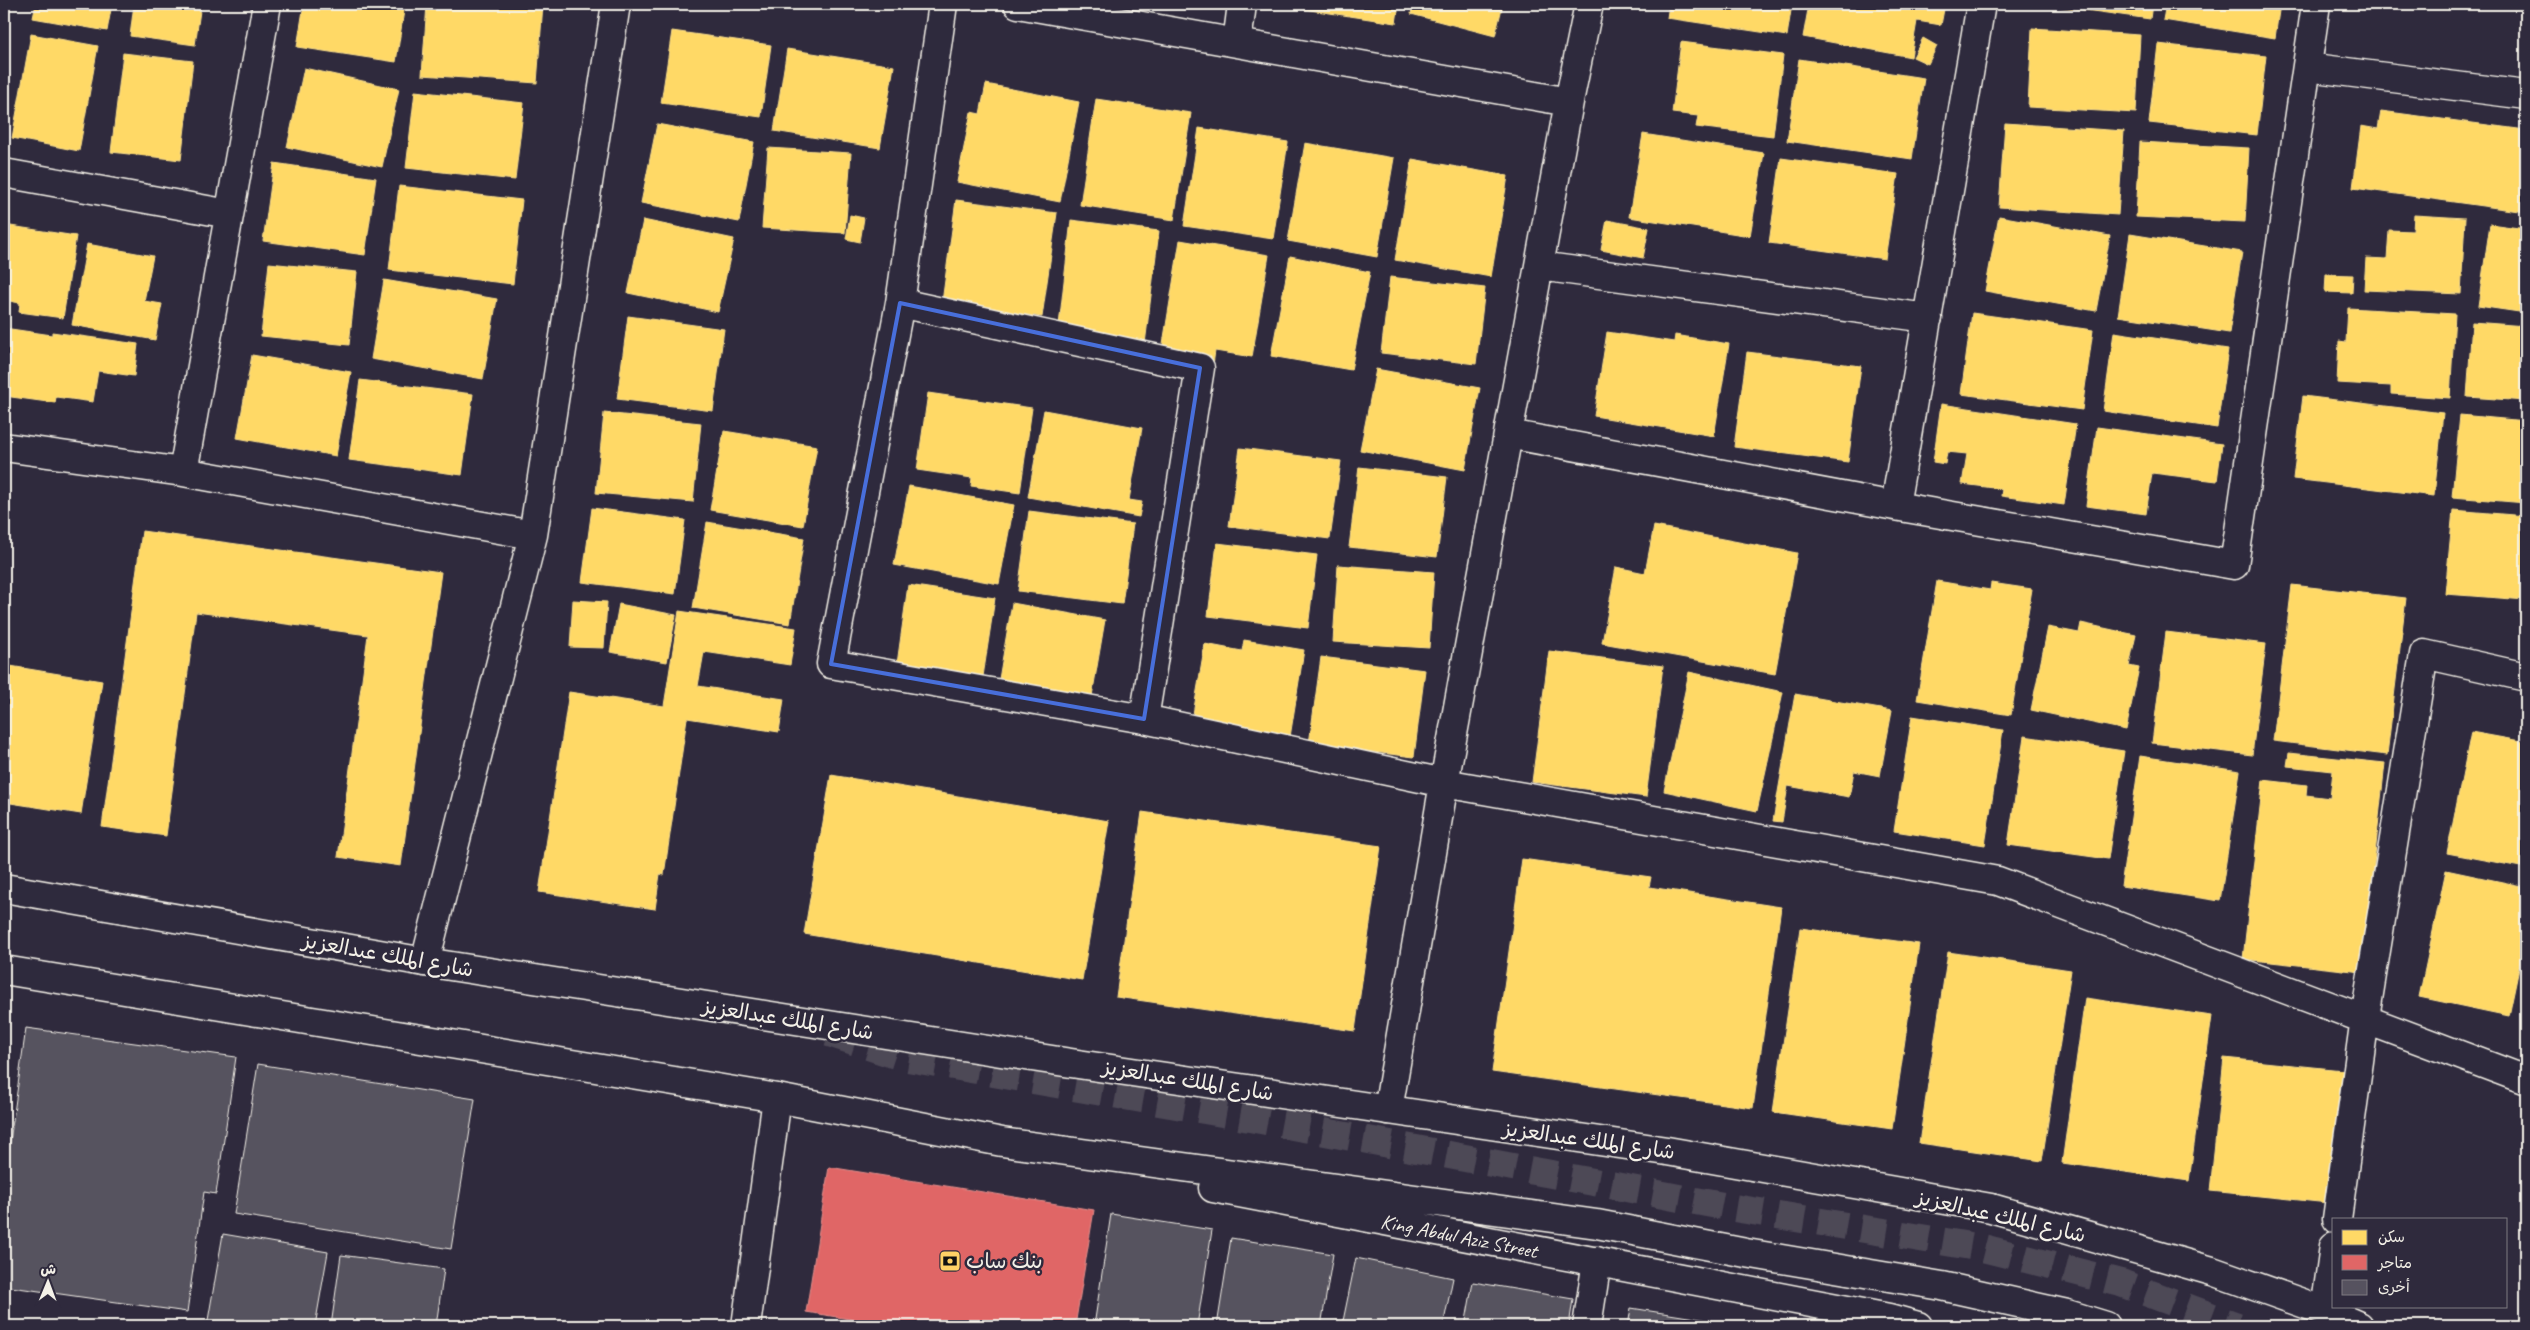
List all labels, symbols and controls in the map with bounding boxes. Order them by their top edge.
street label: شارع الملك عبدالعزيز [298,927,476,985]
street label: شارع الملك عبدالعزيز [698,992,876,1047]
street label: شارع الملك عبدالعزيز [1098,1053,1276,1108]
street label: شارع الملك عبدالعزيز [1499,1115,1677,1167]
street label: شارع الملك عبدالعزيز [1911,1183,2088,1250]
street label: King Abdul Aziz Street [1379,1208,1541,1264]
legend [2332,1218,2508,1308]
text: سكن [2378,1228,2405,1247]
place label: بنك ساب [966,1248,1043,1274]
bank icon: بنك ساب [938,1249,962,1273]
text: متاجر [2376,1254,2412,1273]
north arrow [22,1258,72,1308]
text: ش [40,1261,56,1278]
text: أخرى [2378,1278,2410,1297]

